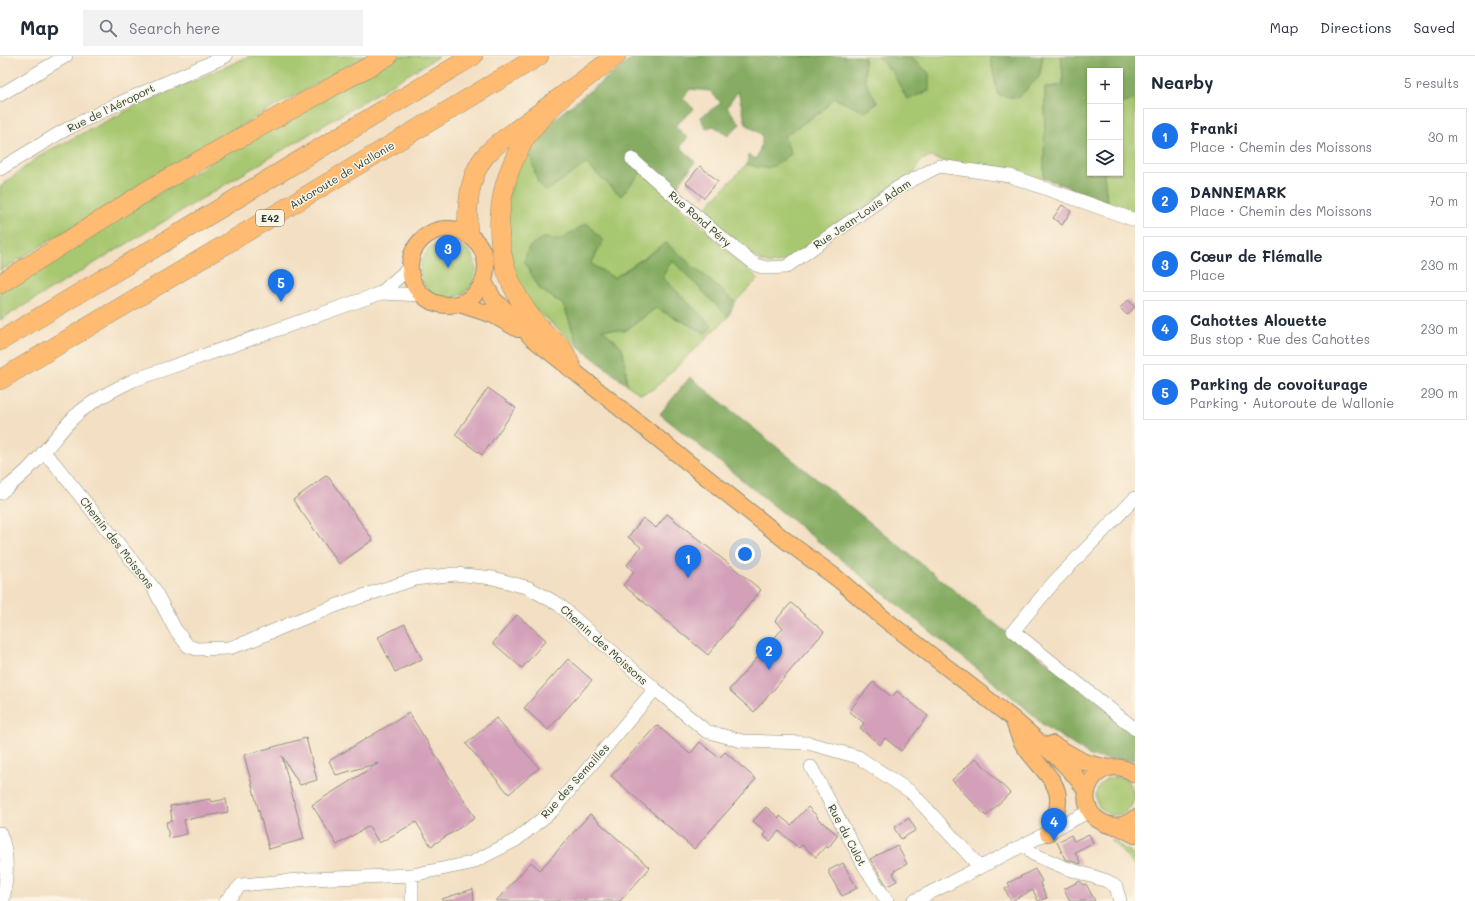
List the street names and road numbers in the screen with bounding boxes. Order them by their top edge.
street label: Rue de l'Aéroport [65,80,157,135]
street label: Autoroute de Wallonie [286,137,397,212]
street label: Rue Jean-Louis Adam [810,175,913,252]
street label: Rue Rond Péry [666,187,735,250]
road number: E42 [256,210,284,226]
street label: Chemin des Moissons [77,494,158,592]
street label: Chemin des Moissons [557,601,651,688]
street label: Rue des Semailles [537,740,612,821]
street label: Rue du Culot [825,801,870,868]

